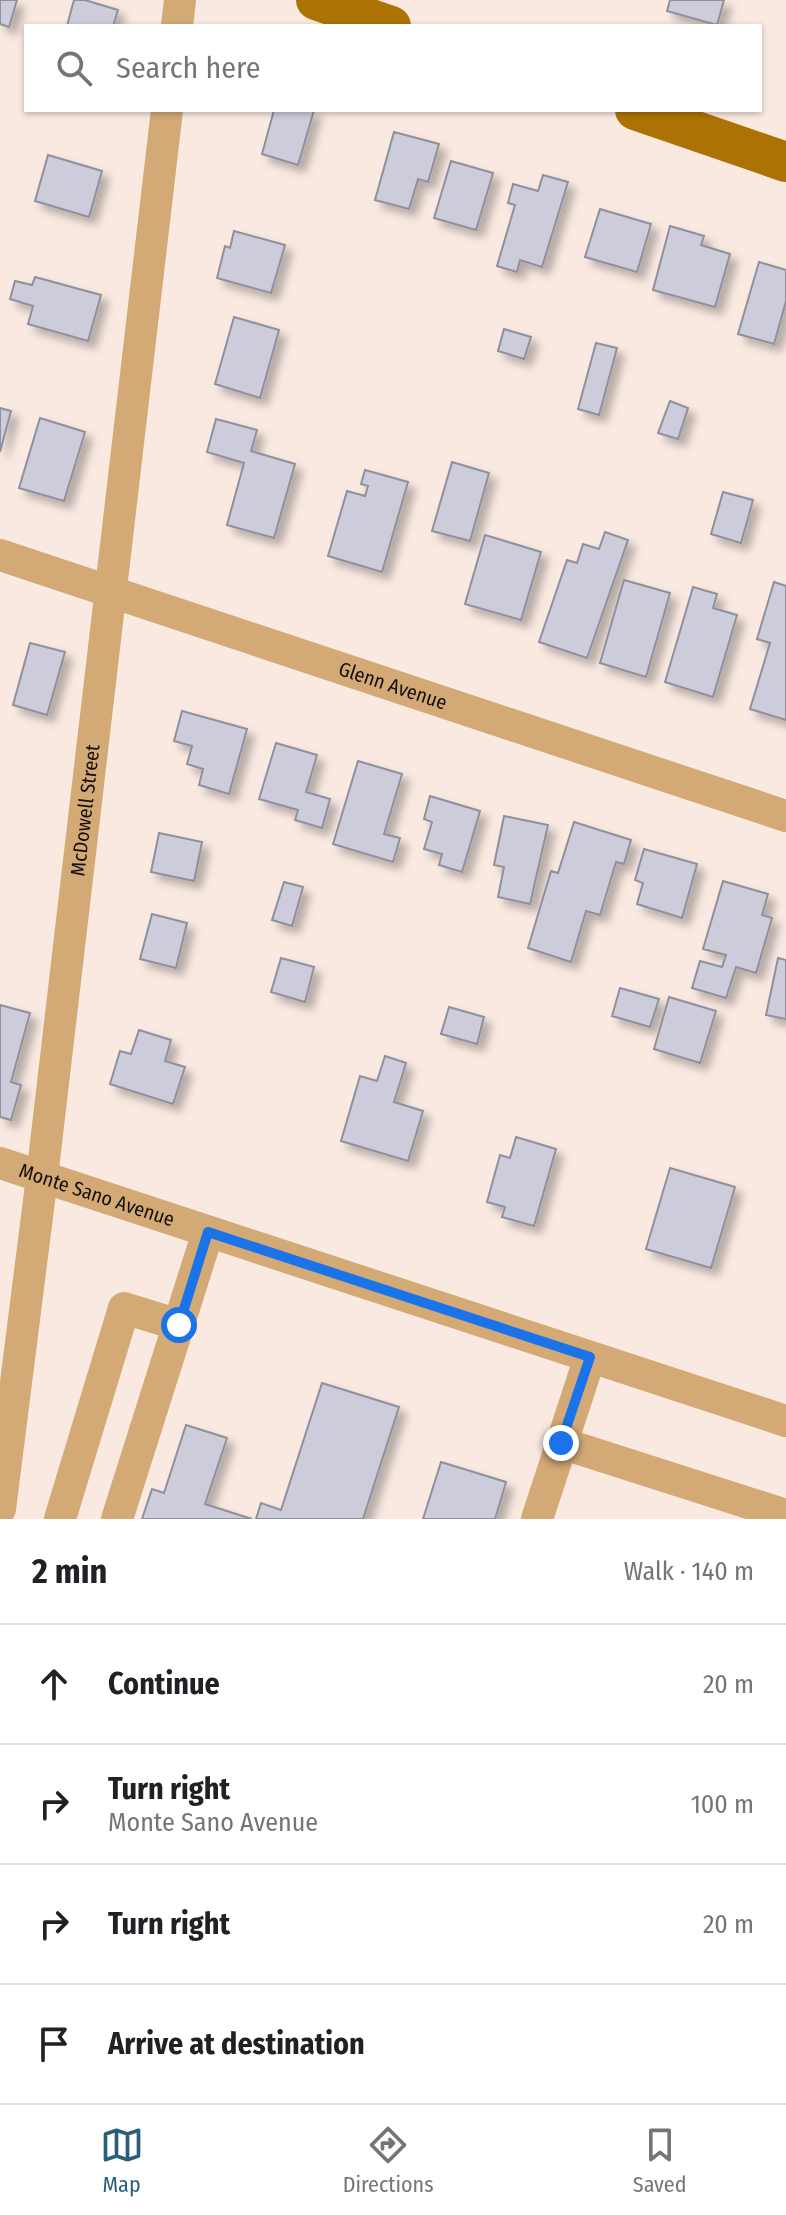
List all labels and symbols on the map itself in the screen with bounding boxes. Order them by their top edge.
street label: Glenn Avenue [336,656,450,715]
street label: McDowell Street [65,743,105,877]
street label: Monte Sano Avenue [16,1158,178,1231]
route start [161,1307,197,1343]
route end [543,1425,579,1461]

